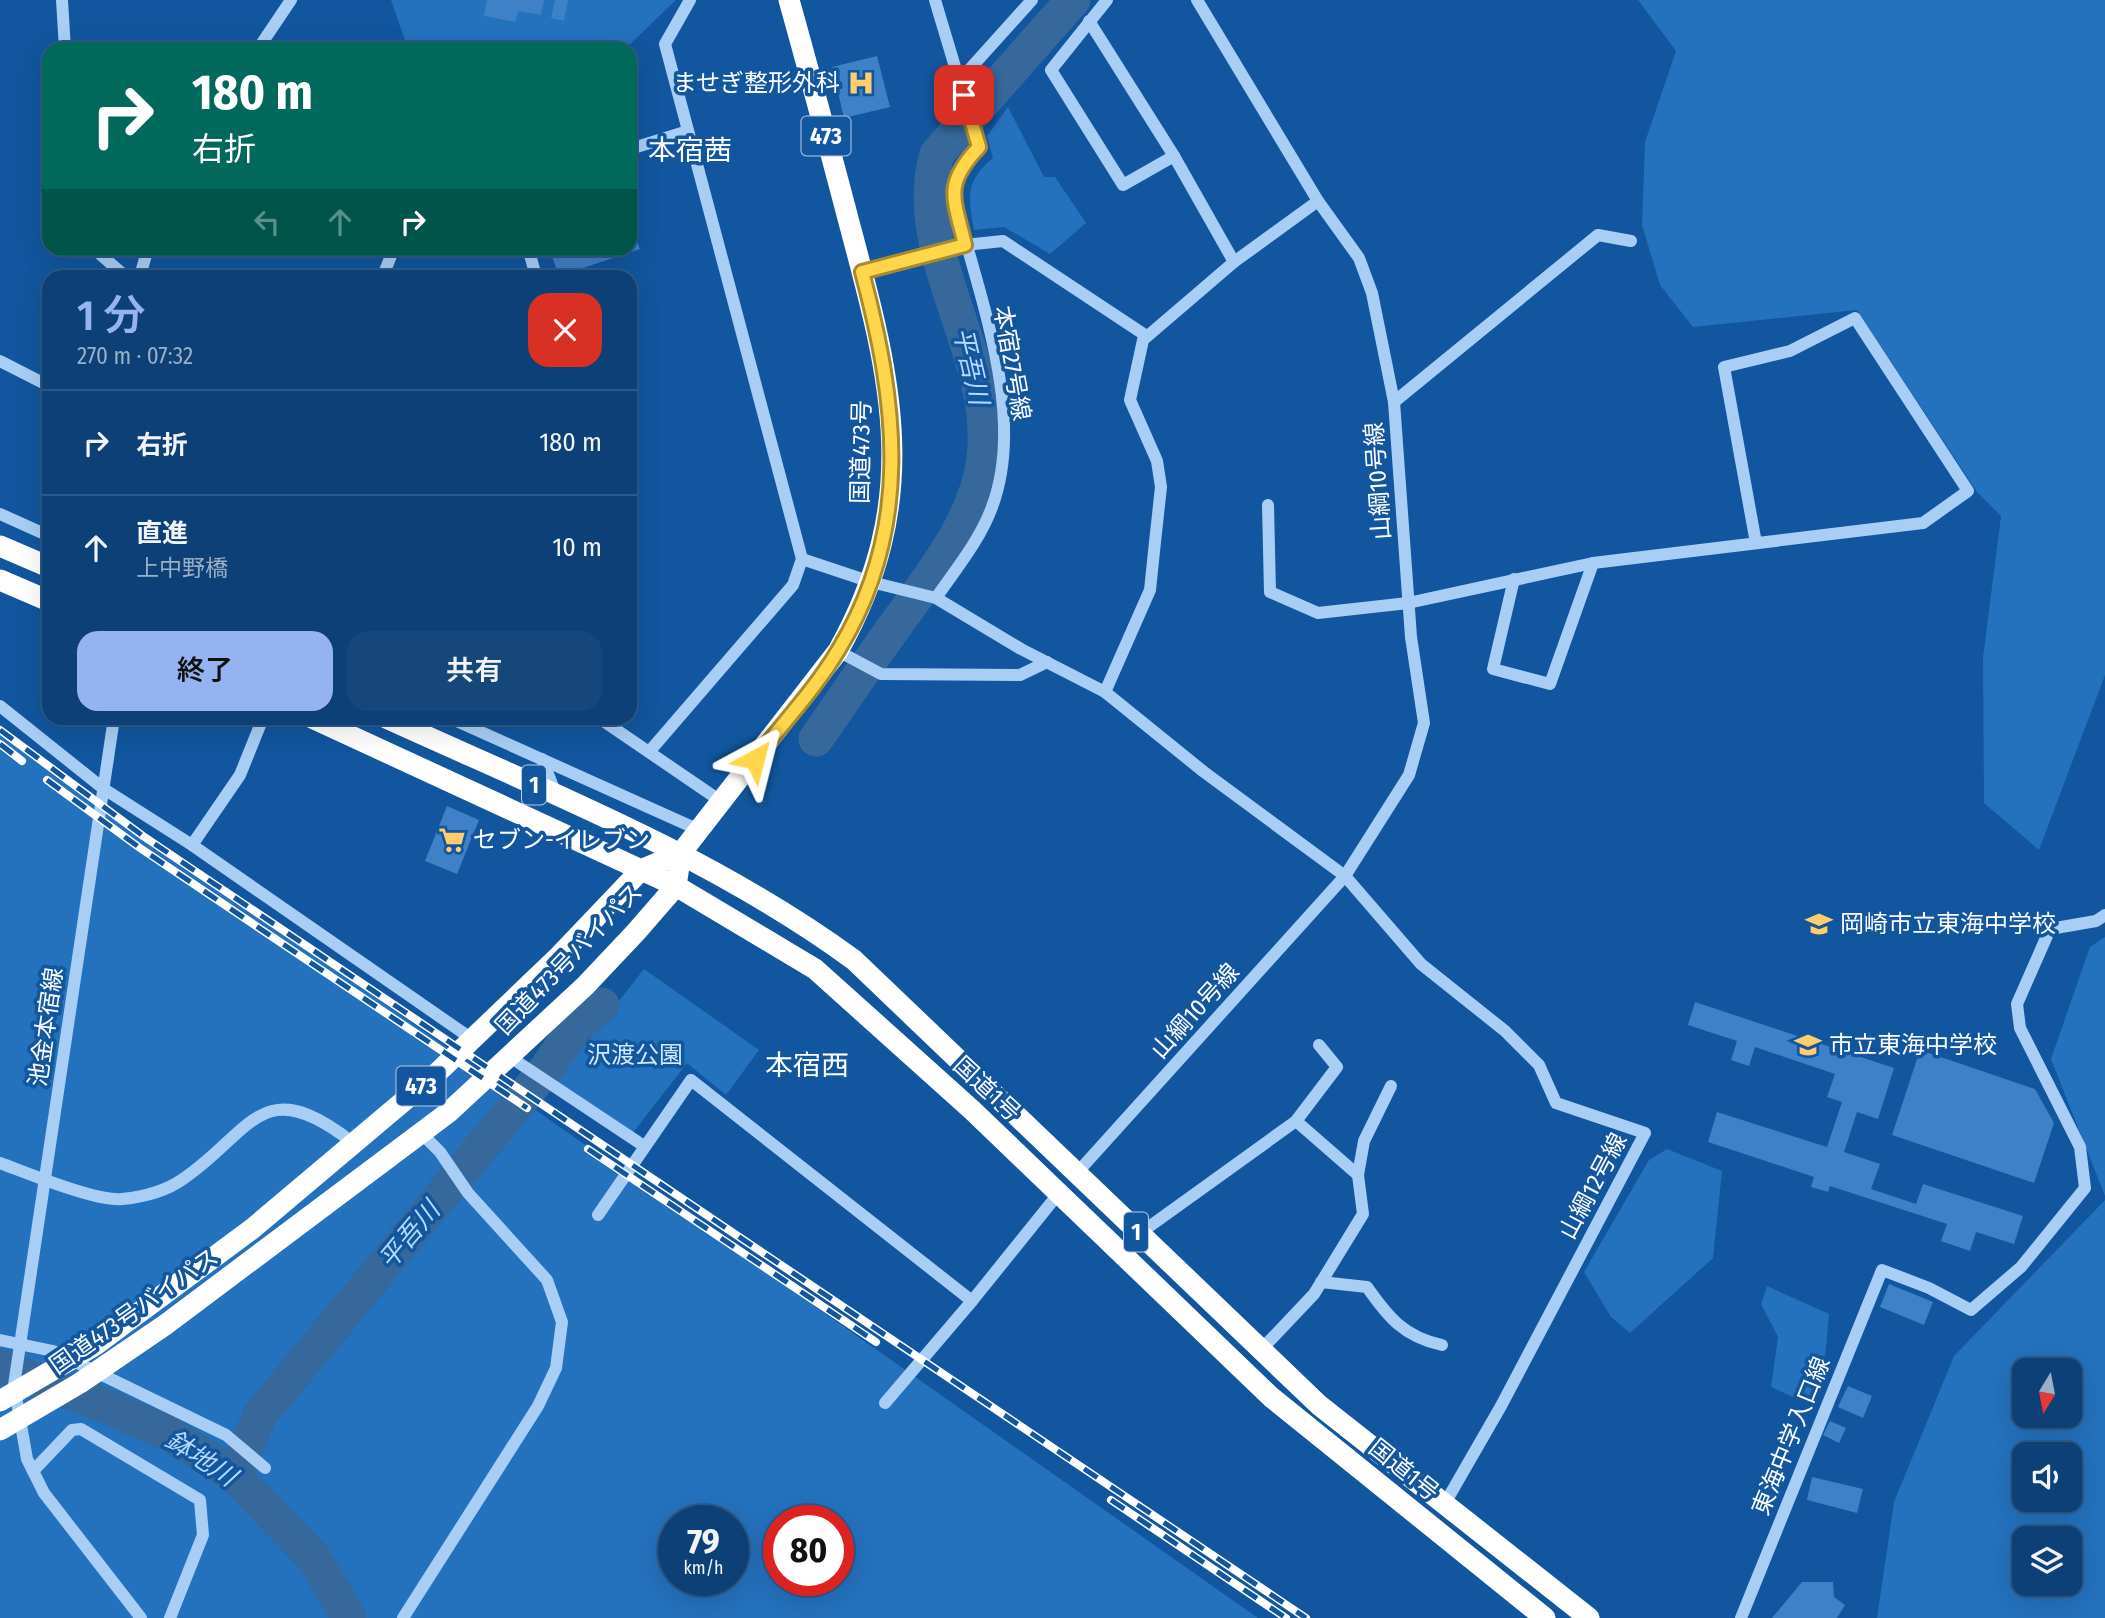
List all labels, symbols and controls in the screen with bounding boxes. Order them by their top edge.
text: 180 m [192,63,313,122]
pin [934,65,994,125]
hospital icon: ませぎ整形外科 [846,68,876,98]
place label: ませぎ整形外科 [673,69,840,97]
icon: right [77,70,168,161]
icon: arrive [945,76,983,114]
road number: 473 [802,116,850,155]
text: 右折 [192,130,256,168]
district label: 本宿茜 [648,134,732,167]
icon: left [248,203,286,241]
icon: ahead [321,203,359,241]
icon: right [394,203,432,241]
text: 1 分 [77,291,146,341]
button: close [528,293,602,367]
street label: 本宿27号線 [988,303,1036,423]
water label: 平吾川 [947,325,995,411]
text: 270 m · 07:32 [77,342,193,370]
street label: 国道473号 [846,400,876,504]
street label: 山綱10号線 [1360,421,1396,541]
icon: right [77,424,115,462]
text: 180 m [539,427,602,458]
text: 右折 [136,430,188,461]
text: 直進 [136,518,188,549]
icon: ahead [77,529,115,567]
text: 10 m [552,532,602,563]
text: 上中野橋 [136,554,228,582]
button: 終了 [77,631,333,711]
button: 共有 [347,631,602,711]
position arrow [718,722,792,796]
road number: 1 [522,765,546,804]
supermarket icon: セブン-イレブン [437,825,467,855]
place label: セブン-イレブン [473,826,650,854]
street label: 国道473号バイパス [490,878,648,1040]
school or university icon: 岡崎市立東海中学校 [1804,909,1834,939]
place label: 岡崎市立東海中学校 [1840,910,2056,938]
street label: 山綱10号線 [1145,958,1245,1064]
street label: 池金本宿線 [24,966,68,1088]
school or university icon: 市立東海中学校 [1793,1030,1823,1060]
place label: 市立東海中学校 [1829,1031,1997,1059]
park label: 沢渡公園 [587,1041,683,1069]
district label: 本宿西 [765,1049,849,1082]
street label: 国道1号 [948,1051,1026,1127]
road number: 473 [396,1066,446,1106]
street label: 山綱12号線 [1553,1128,1633,1244]
water label: 平吾川 [372,1193,448,1275]
road number: 1 [1124,1212,1148,1252]
street label: 国道473号バイパス [44,1242,224,1380]
street label: 東海中学入口線 [1747,1353,1835,1519]
north arrow [2012,1358,2082,1428]
map controls [2012,1358,2082,1596]
water label: 鉢地川 [160,1424,244,1494]
street label: 国道1号 [1364,1434,1444,1506]
button: sound [2012,1442,2082,1512]
speed limit sign: 80 [763,1505,854,1596]
text: 79 [687,1520,720,1562]
button: layers [2012,1526,2082,1596]
text: km/h [683,1557,724,1579]

